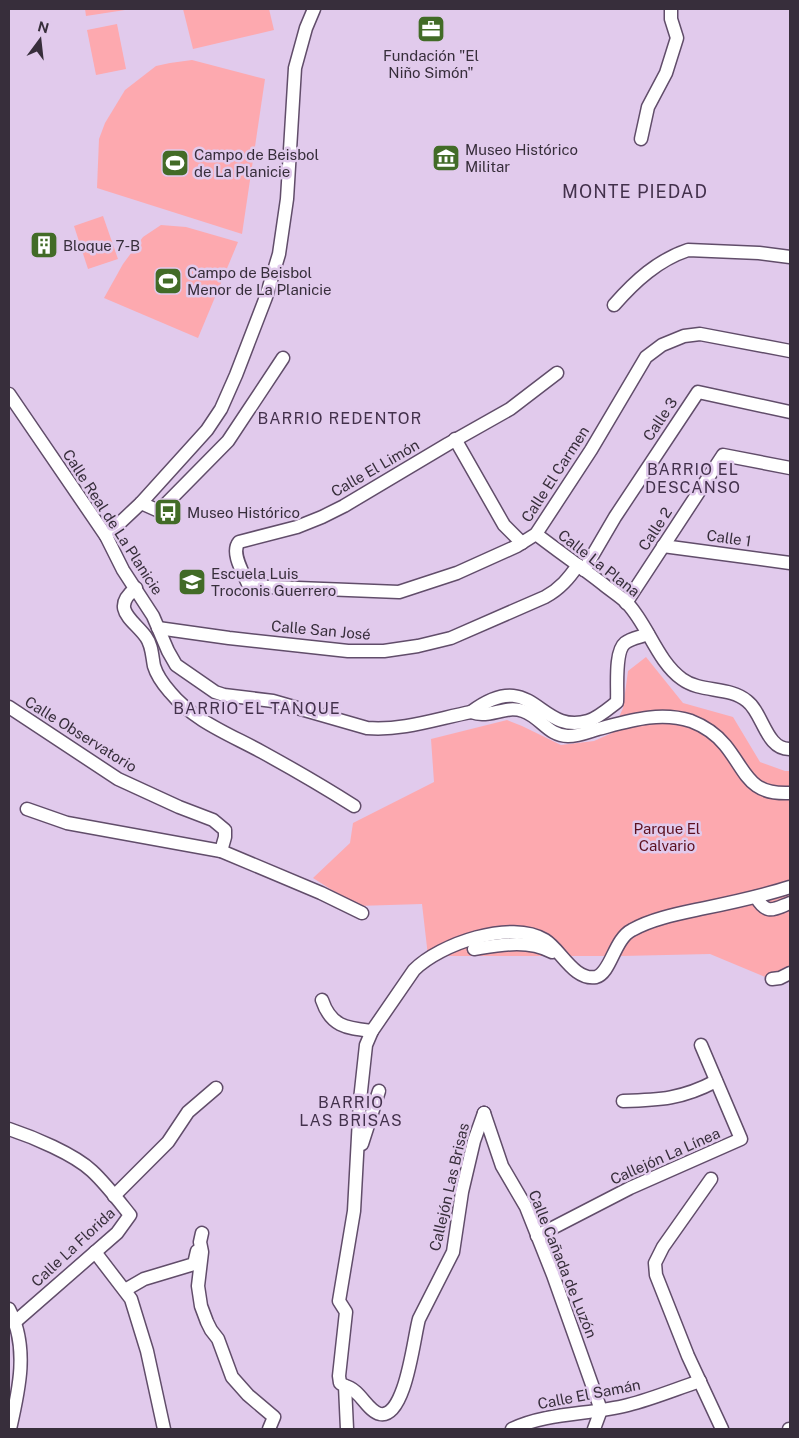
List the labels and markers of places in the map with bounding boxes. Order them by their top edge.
office icon: Fundación "El Niño Simón" [416,14,446,44]
place label: Fundación "El Niño Simón" [383,47,479,81]
place label: Museo Histórico Militar [465,141,578,175]
museum icon: Museo Histórico Militar [431,143,461,173]
place label: Campo de Beisbol de La Planicie [194,146,319,180]
sports icon: Campo de Beisbol de La Planicie [160,148,190,178]
building icon: Bloque 7-B [29,230,59,260]
place label: Bloque 7-B [63,237,140,254]
place label: Campo de Beisbol Menor de La Planicie [187,264,331,298]
sports icon: Campo de Beisbol Menor de La Planicie [153,266,183,296]
bus stop icon: Museo Histórico [153,497,183,527]
place label: Museo Histórico [187,504,300,521]
place label: Escuela Luis Troconis Guerrero [211,565,336,599]
school or university icon: Escuela Luis Troconis Guerrero [177,567,207,597]

